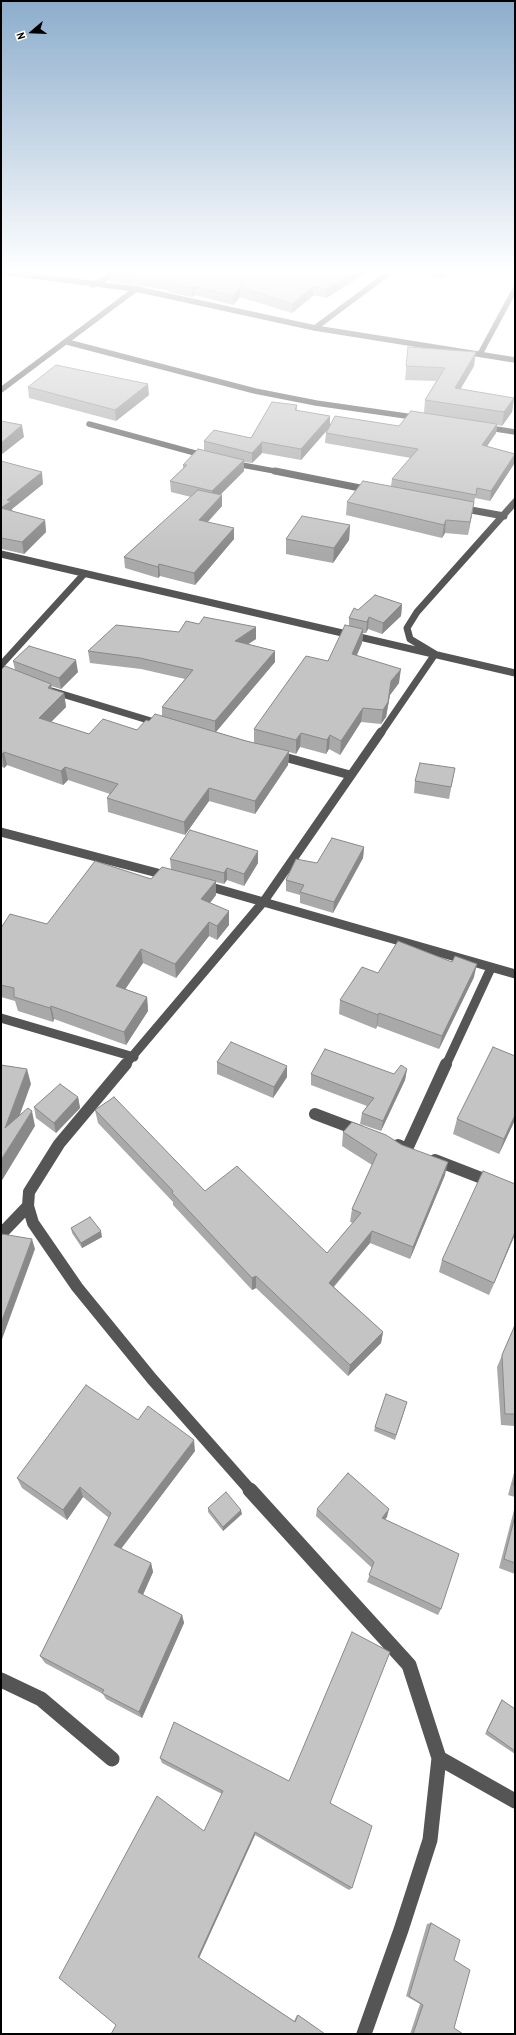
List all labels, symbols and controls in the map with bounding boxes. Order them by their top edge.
north arrow [12,12,52,52]
text: N [13,31,28,41]

